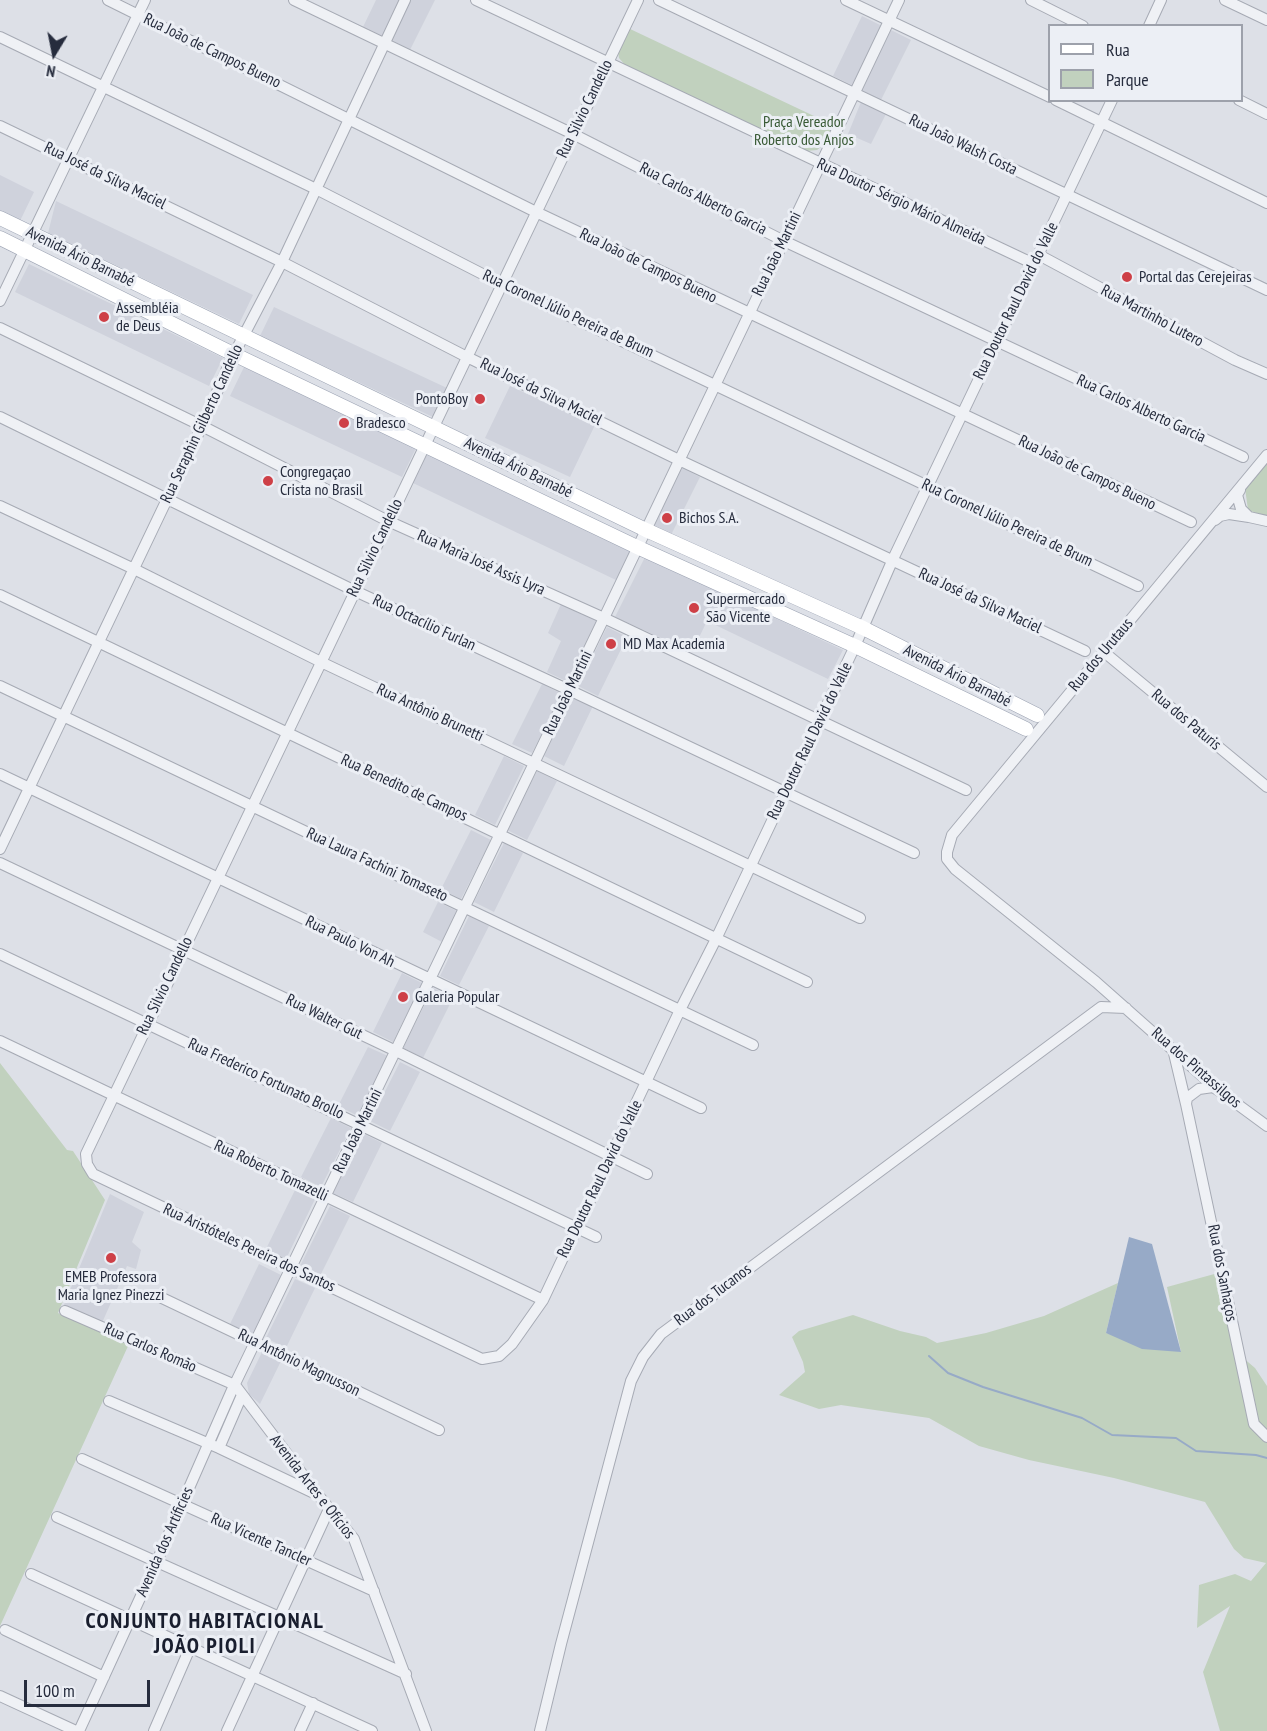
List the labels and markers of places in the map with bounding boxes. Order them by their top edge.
place label: Portal das Cerejeiras [1139,267,1252,287]
marker: Portal das Cerejeiras [1120,270,1134,284]
place label: Assembléia de Deus [116,298,179,336]
marker: Assembléia de Deus [97,310,111,324]
place label: PontoBoy [416,389,468,409]
marker: PontoBoy [473,392,487,406]
place label: Bradesco [356,413,406,433]
marker: Bradesco [337,416,351,430]
place label: Congregaçao Crista no Brasil [280,462,363,500]
marker: Congregaçao Crista no Brasil [261,474,275,488]
place label: Bichos S.A. [679,508,739,528]
marker: Bichos S.A. [660,511,674,525]
place label: Supermercado São Vicente [706,589,785,627]
marker: Supermercado São Vicente [687,601,701,615]
place label: MD Max Academia [623,634,725,654]
marker: MD Max Academia [604,637,618,651]
place label: Galeria Popular [415,987,499,1007]
marker: Galeria Popular [396,990,410,1004]
marker: EMEB Professora Maria Ignez Pinezzi [104,1251,118,1265]
place label: EMEB Professora Maria Ignez Pinezzi [58,1267,164,1305]

